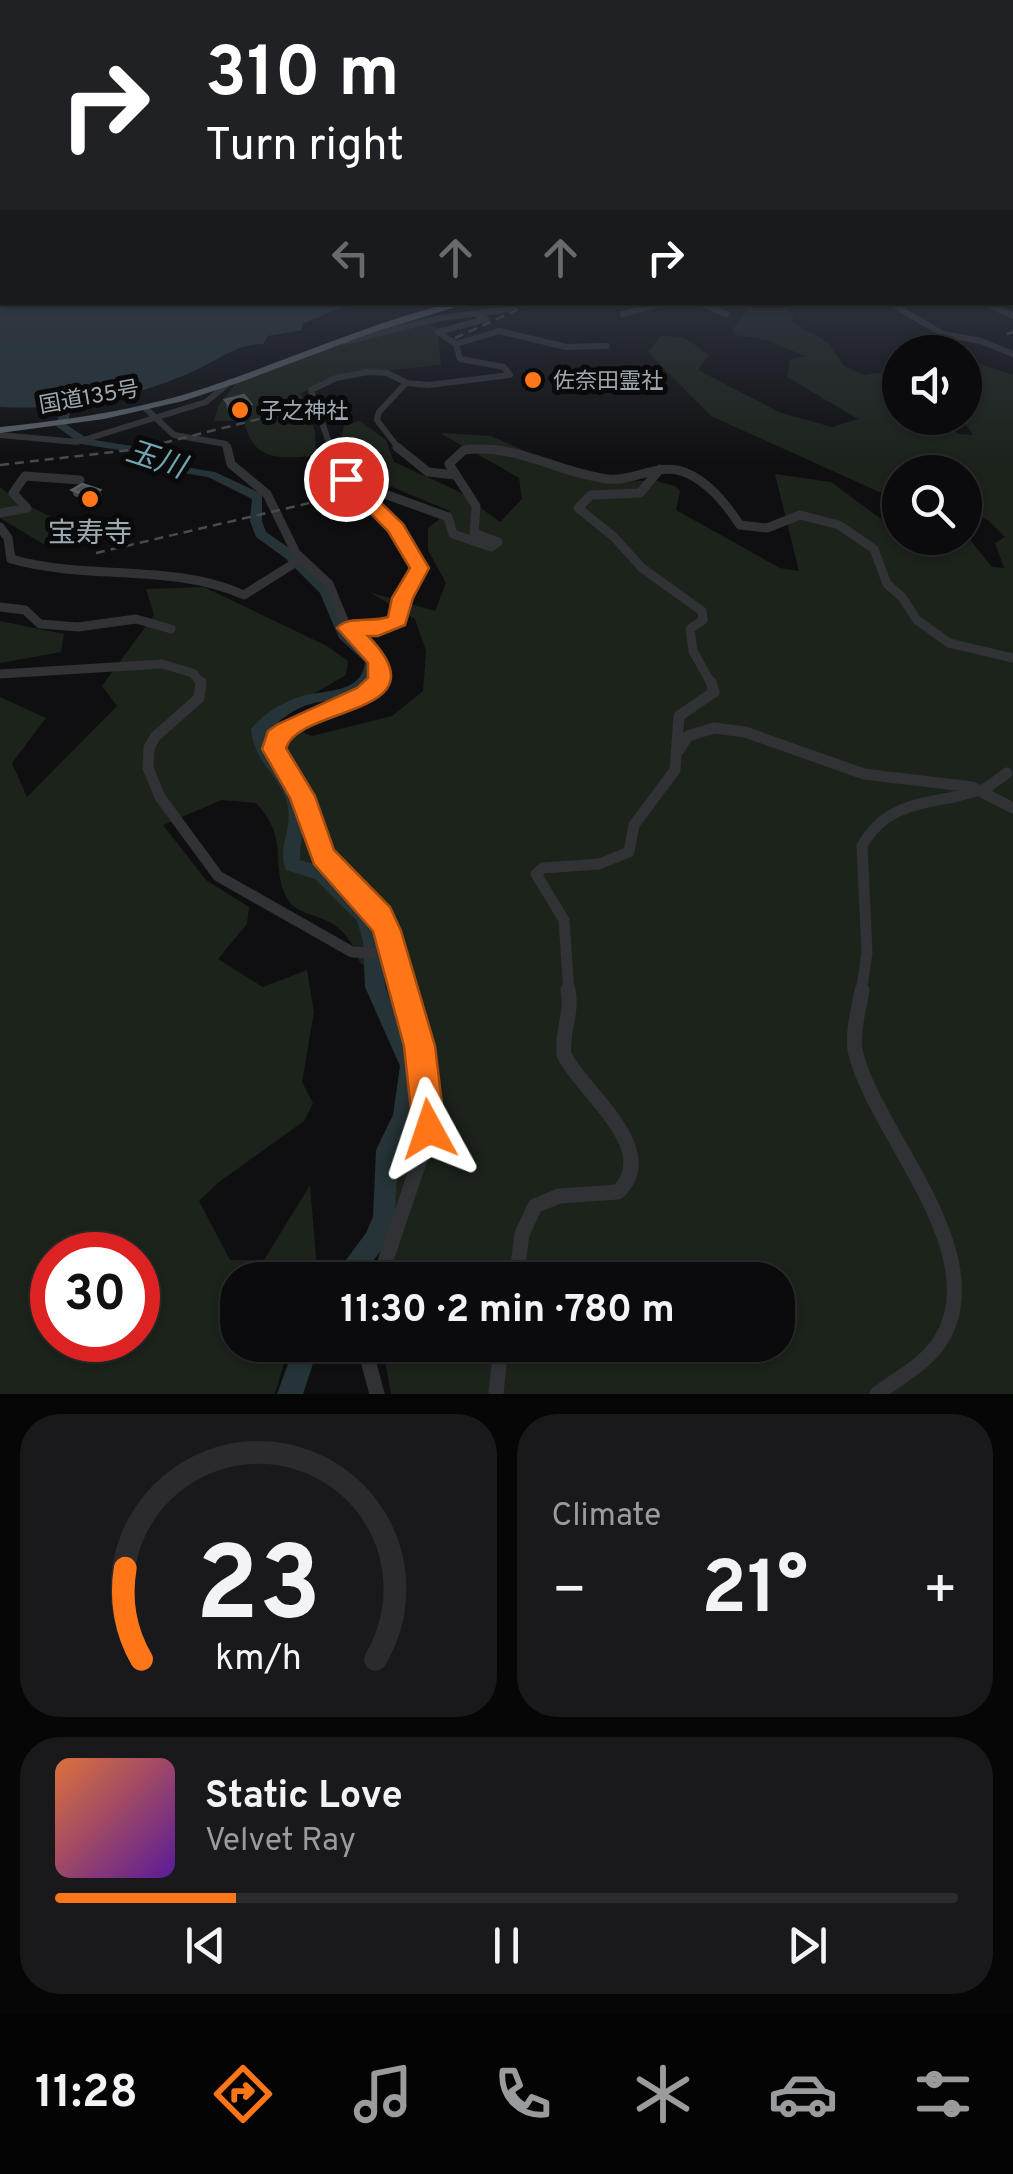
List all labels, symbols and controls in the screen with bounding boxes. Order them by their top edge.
text: 310 m [205,32,400,121]
icon: right [40,40,170,170]
text: Turn right [205,119,404,176]
icon: left [323,230,378,285]
icon: ahead [428,230,483,285]
icon: ahead [533,230,588,285]
icon: right [638,230,693,285]
map controls [882,335,982,555]
button: sound [882,335,982,435]
marker: 佐奈田霊社 [522,369,544,391]
place label: 佐奈田霊社 [553,369,663,396]
street label: 国道135号 [37,376,142,421]
marker: 子之神社 [229,399,251,421]
place label: 子之神社 [260,399,348,426]
water label: 玉川 [121,435,192,489]
pin [304,437,389,522]
icon: arrive [319,452,374,507]
button: search [882,455,982,555]
marker: 宝寿寺 [79,488,101,510]
place label: 宝寿寺 [48,517,132,553]
position arrow [377,1077,481,1181]
speed limit sign: 30 [30,1232,160,1362]
text: 11:30 · 2 min · 780 m [340,1287,675,1336]
text: Climate [552,1497,661,1537]
text: 23 [195,1525,321,1657]
text: 21° [701,1545,808,1640]
text: − [552,1558,587,1628]
text: + [923,1558,958,1628]
text: km/h [215,1637,302,1683]
text: Static Love [205,1773,403,1822]
text: Velvet Ray [205,1822,356,1862]
icon: previous [178,1918,233,1973]
icon: pause [479,1918,534,1973]
icon: next [780,1918,835,1973]
icon: directions [208,2059,278,2129]
icon: music [348,2059,418,2129]
icon: phone [488,2059,558,2129]
icon: climate [628,2059,698,2129]
icon: car [768,2059,838,2129]
icon: filters [908,2059,978,2129]
text: 11:28 [35,2066,138,2123]

